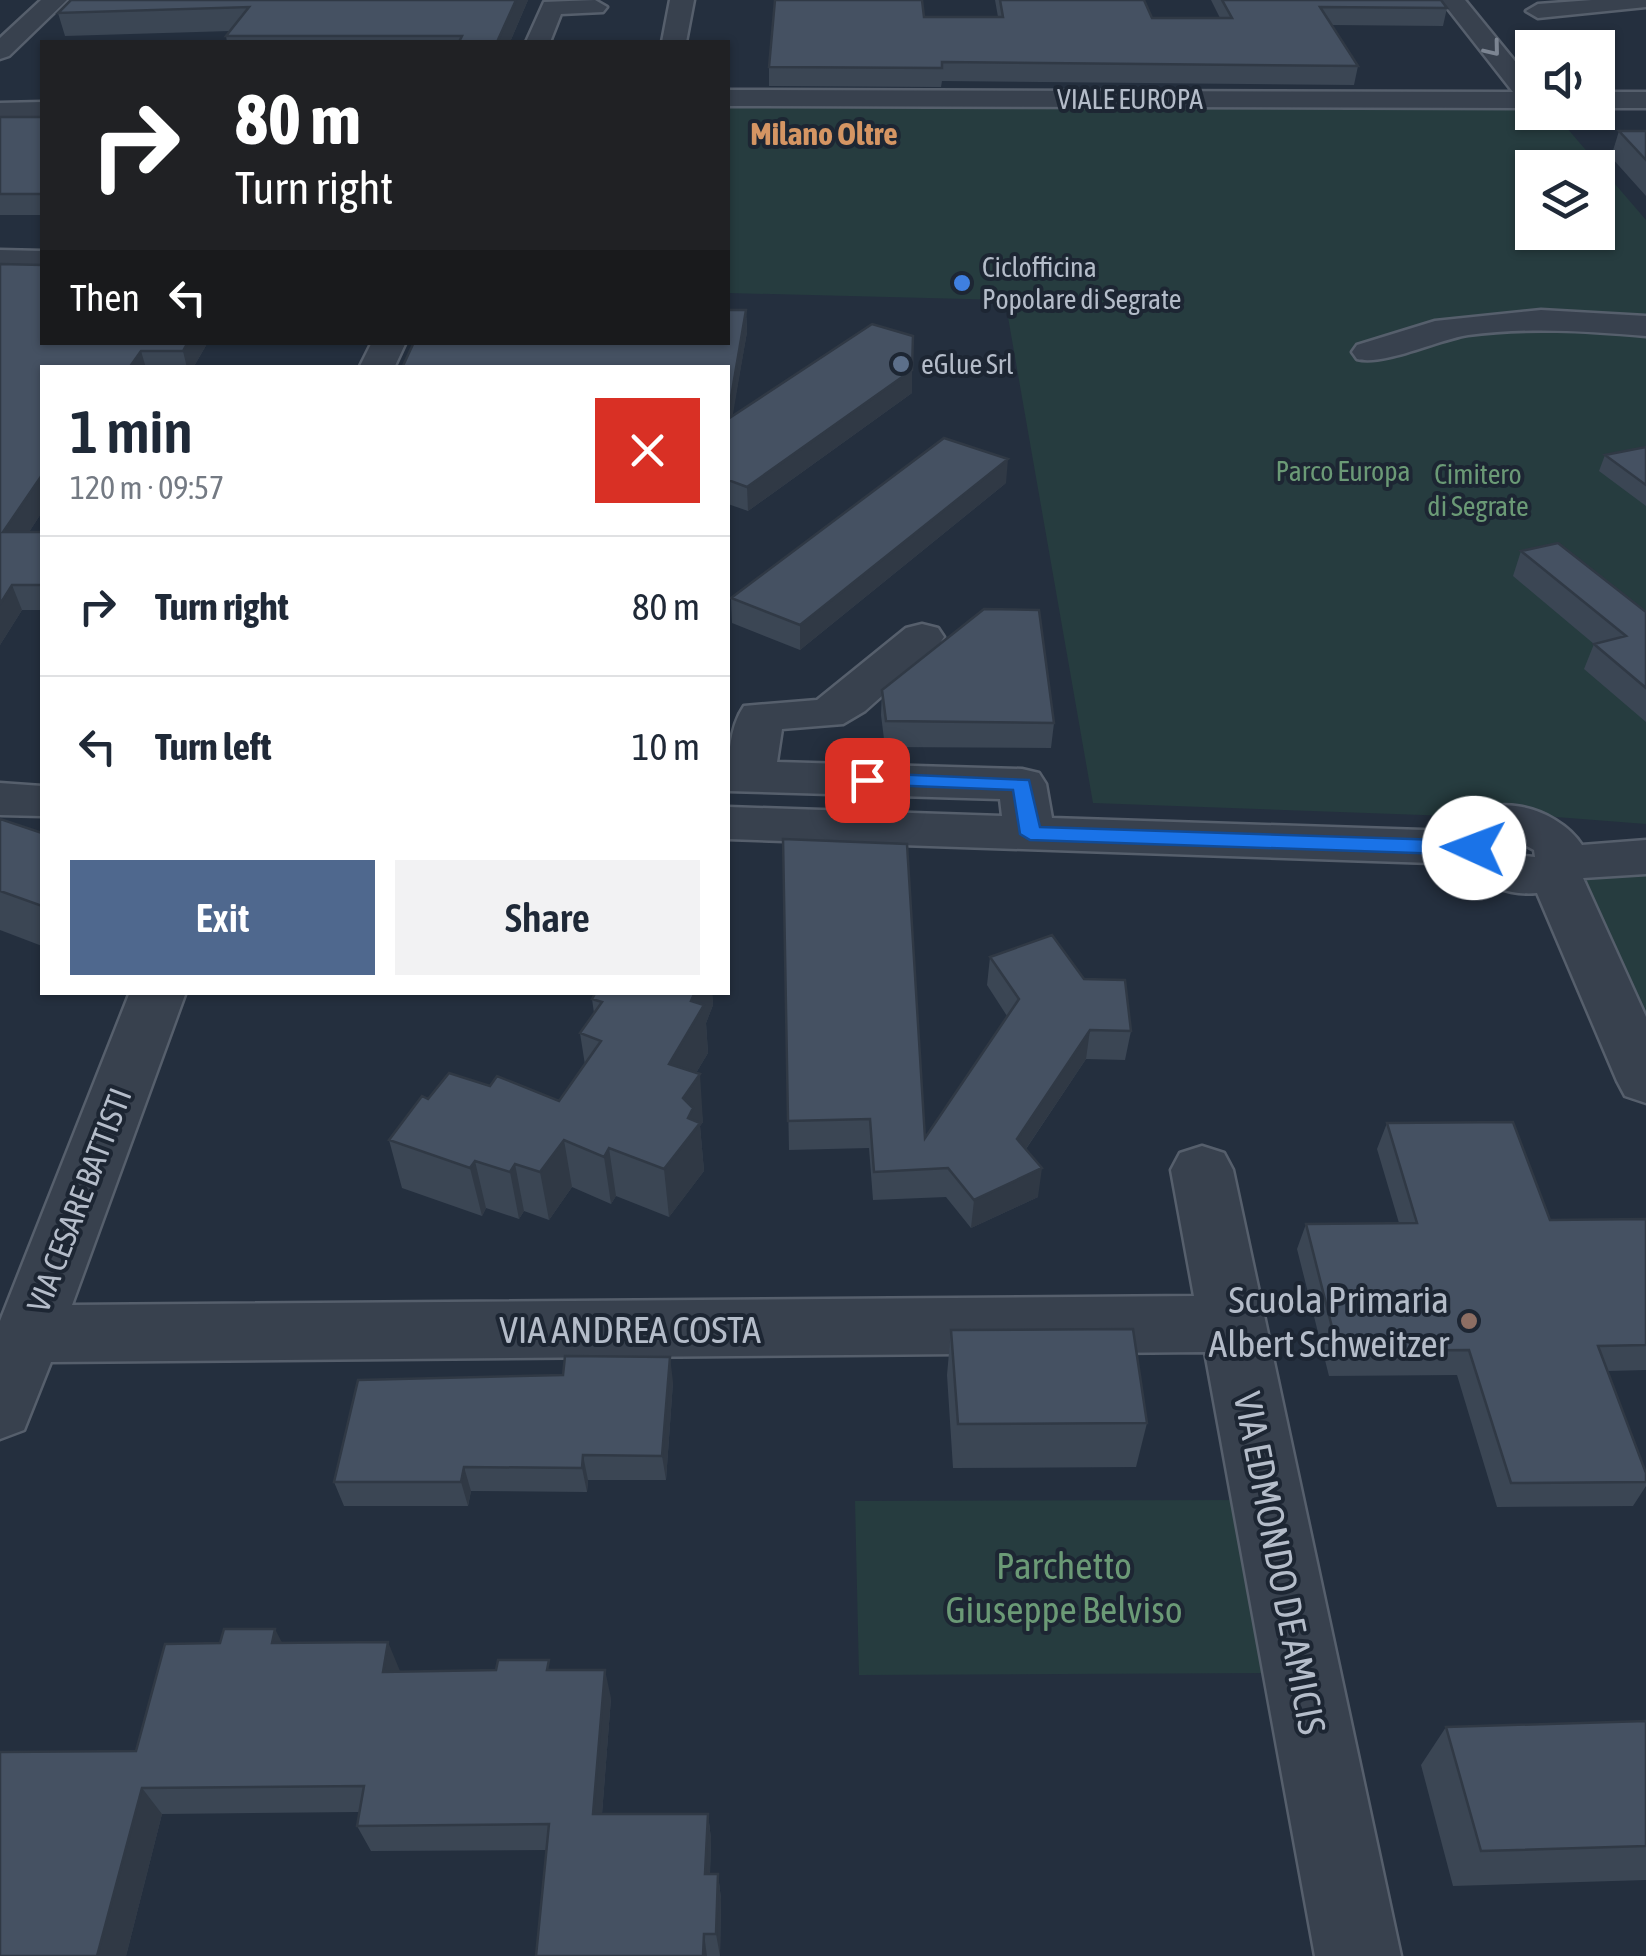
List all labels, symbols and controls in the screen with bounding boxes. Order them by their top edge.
map controls [1515,30,1615,250]
button: sound [1515,30,1615,130]
one-way arrow [1481,37,1499,55]
text: 80 m [235,79,361,159]
icon: right [70,80,200,210]
street label: VIALE EUROPA [1057,83,1203,115]
district label: Milano Oltre [750,115,898,152]
button: layers [1515,150,1615,250]
text: Turn right [235,162,393,214]
place label: Ciclofficina Popolare di Segrate [982,251,1182,315]
icon: left [160,270,215,325]
marker: Ciclofficina Popolare di Segrate [951,272,973,294]
text: Then [70,276,140,319]
place label: eGlue Srl [921,348,1014,380]
marker: eGlue Srl [890,353,912,375]
text: 1 min [70,397,193,466]
button: close [595,398,700,503]
park label: Parco Europa [1276,455,1410,487]
park label: Cimitero di Segrate [1427,458,1529,522]
text: 120 m · 09:57 [70,469,224,506]
icon: right [70,579,125,634]
text: Turn right [155,585,289,628]
text: 80 m [632,585,700,628]
icon: left [70,719,125,774]
text: Turn left [155,725,271,768]
text: 10 m [632,725,700,768]
pin [825,738,910,823]
icon: arrive [840,753,895,808]
position arrow [1422,796,1526,900]
button: Exit [70,860,375,975]
button: Share [395,860,700,975]
street label: VIA CESARE BATTISTI [19,1083,139,1317]
place label: Scuola Primaria Albert Schweitzer [1209,1278,1450,1365]
street label: VIA ANDREA COSTA [499,1308,761,1351]
marker: Scuola Primaria Albert Schweitzer [1458,1310,1480,1332]
street label: VIA EDMONDO DE AMICIS [1226,1388,1334,1738]
park label: Parchetto Giuseppe Belviso [945,1544,1183,1631]

